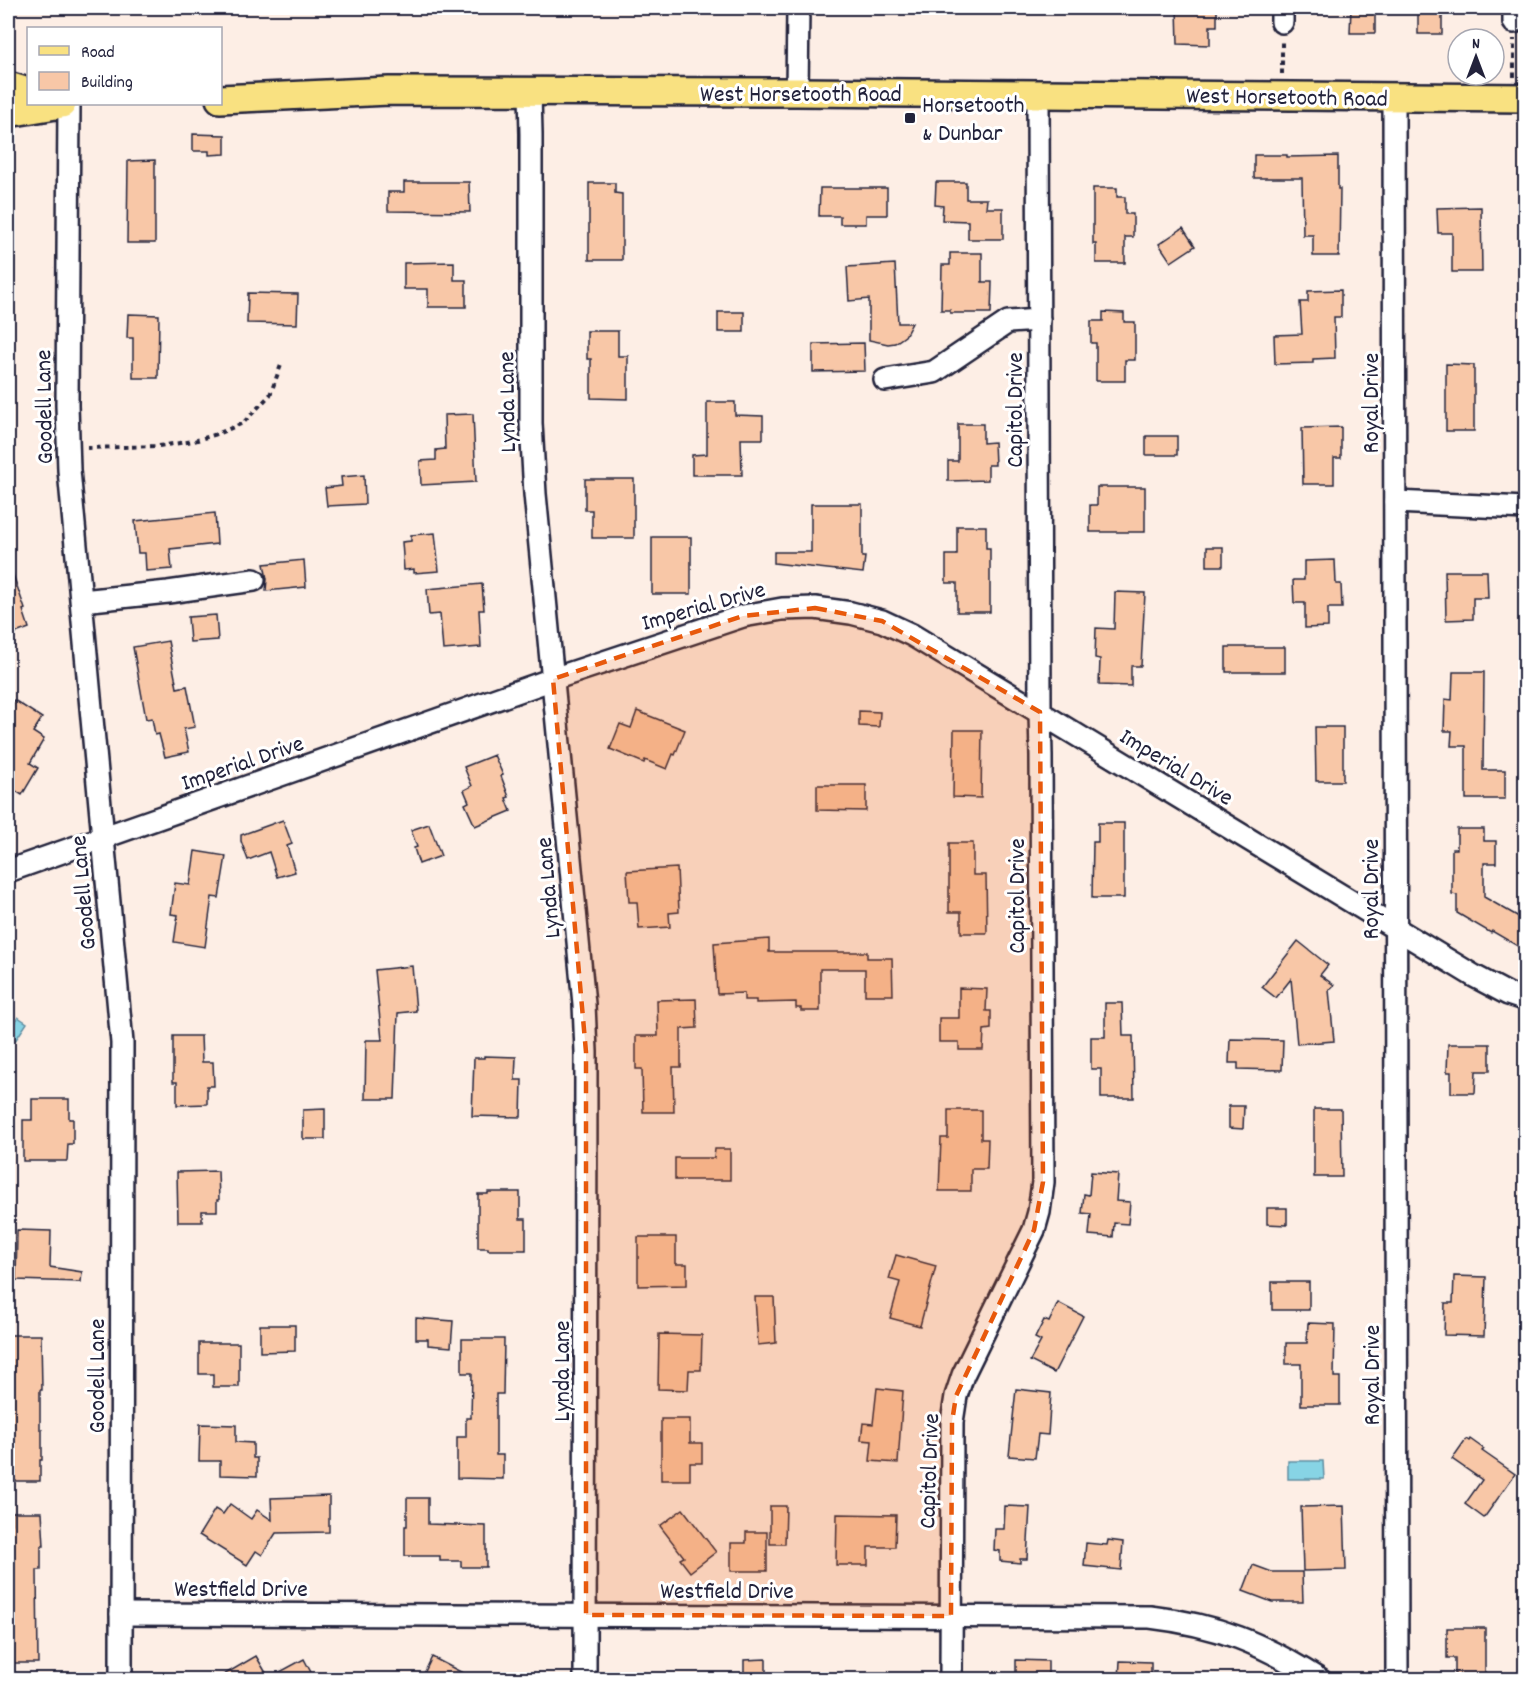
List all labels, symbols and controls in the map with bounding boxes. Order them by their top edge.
legend [27,27,222,105]
north arrow [1446,27,1506,87]
text: N [1472,33,1480,56]
text: Road [81,41,115,66]
text: Building [81,71,133,96]
street label: West Horsetooth Road [700,79,902,113]
street label: West Horsetooth Road [1186,80,1388,118]
place label: Horsetooth & Dunbar [922,90,1025,152]
marker: Horsetooth & Dunbar [903,111,917,125]
street label: Goodell Lane [28,349,64,465]
street label: Lynda Lane [491,351,527,453]
street label: Capitol Drive [1000,352,1034,468]
street label: Royal Drive [1356,353,1390,453]
street label: Imperial Drive [638,574,770,642]
street label: Imperial Drive [1112,721,1239,816]
street label: Imperial Drive [177,728,309,802]
street label: Goodell Lane [63,834,107,951]
street label: Lynda Lane [529,836,571,940]
street label: Capitol Drive [1002,838,1036,954]
street label: Royal Drive [1356,839,1390,939]
street label: Goodell Lane [82,1319,116,1433]
street label: Lynda Lane [547,1320,581,1422]
street label: Royal Drive [1357,1325,1391,1425]
street label: Capitol Drive [912,1413,950,1529]
street label: Westfield Drive [174,1574,308,1608]
street label: Westfield Drive [660,1576,794,1610]

